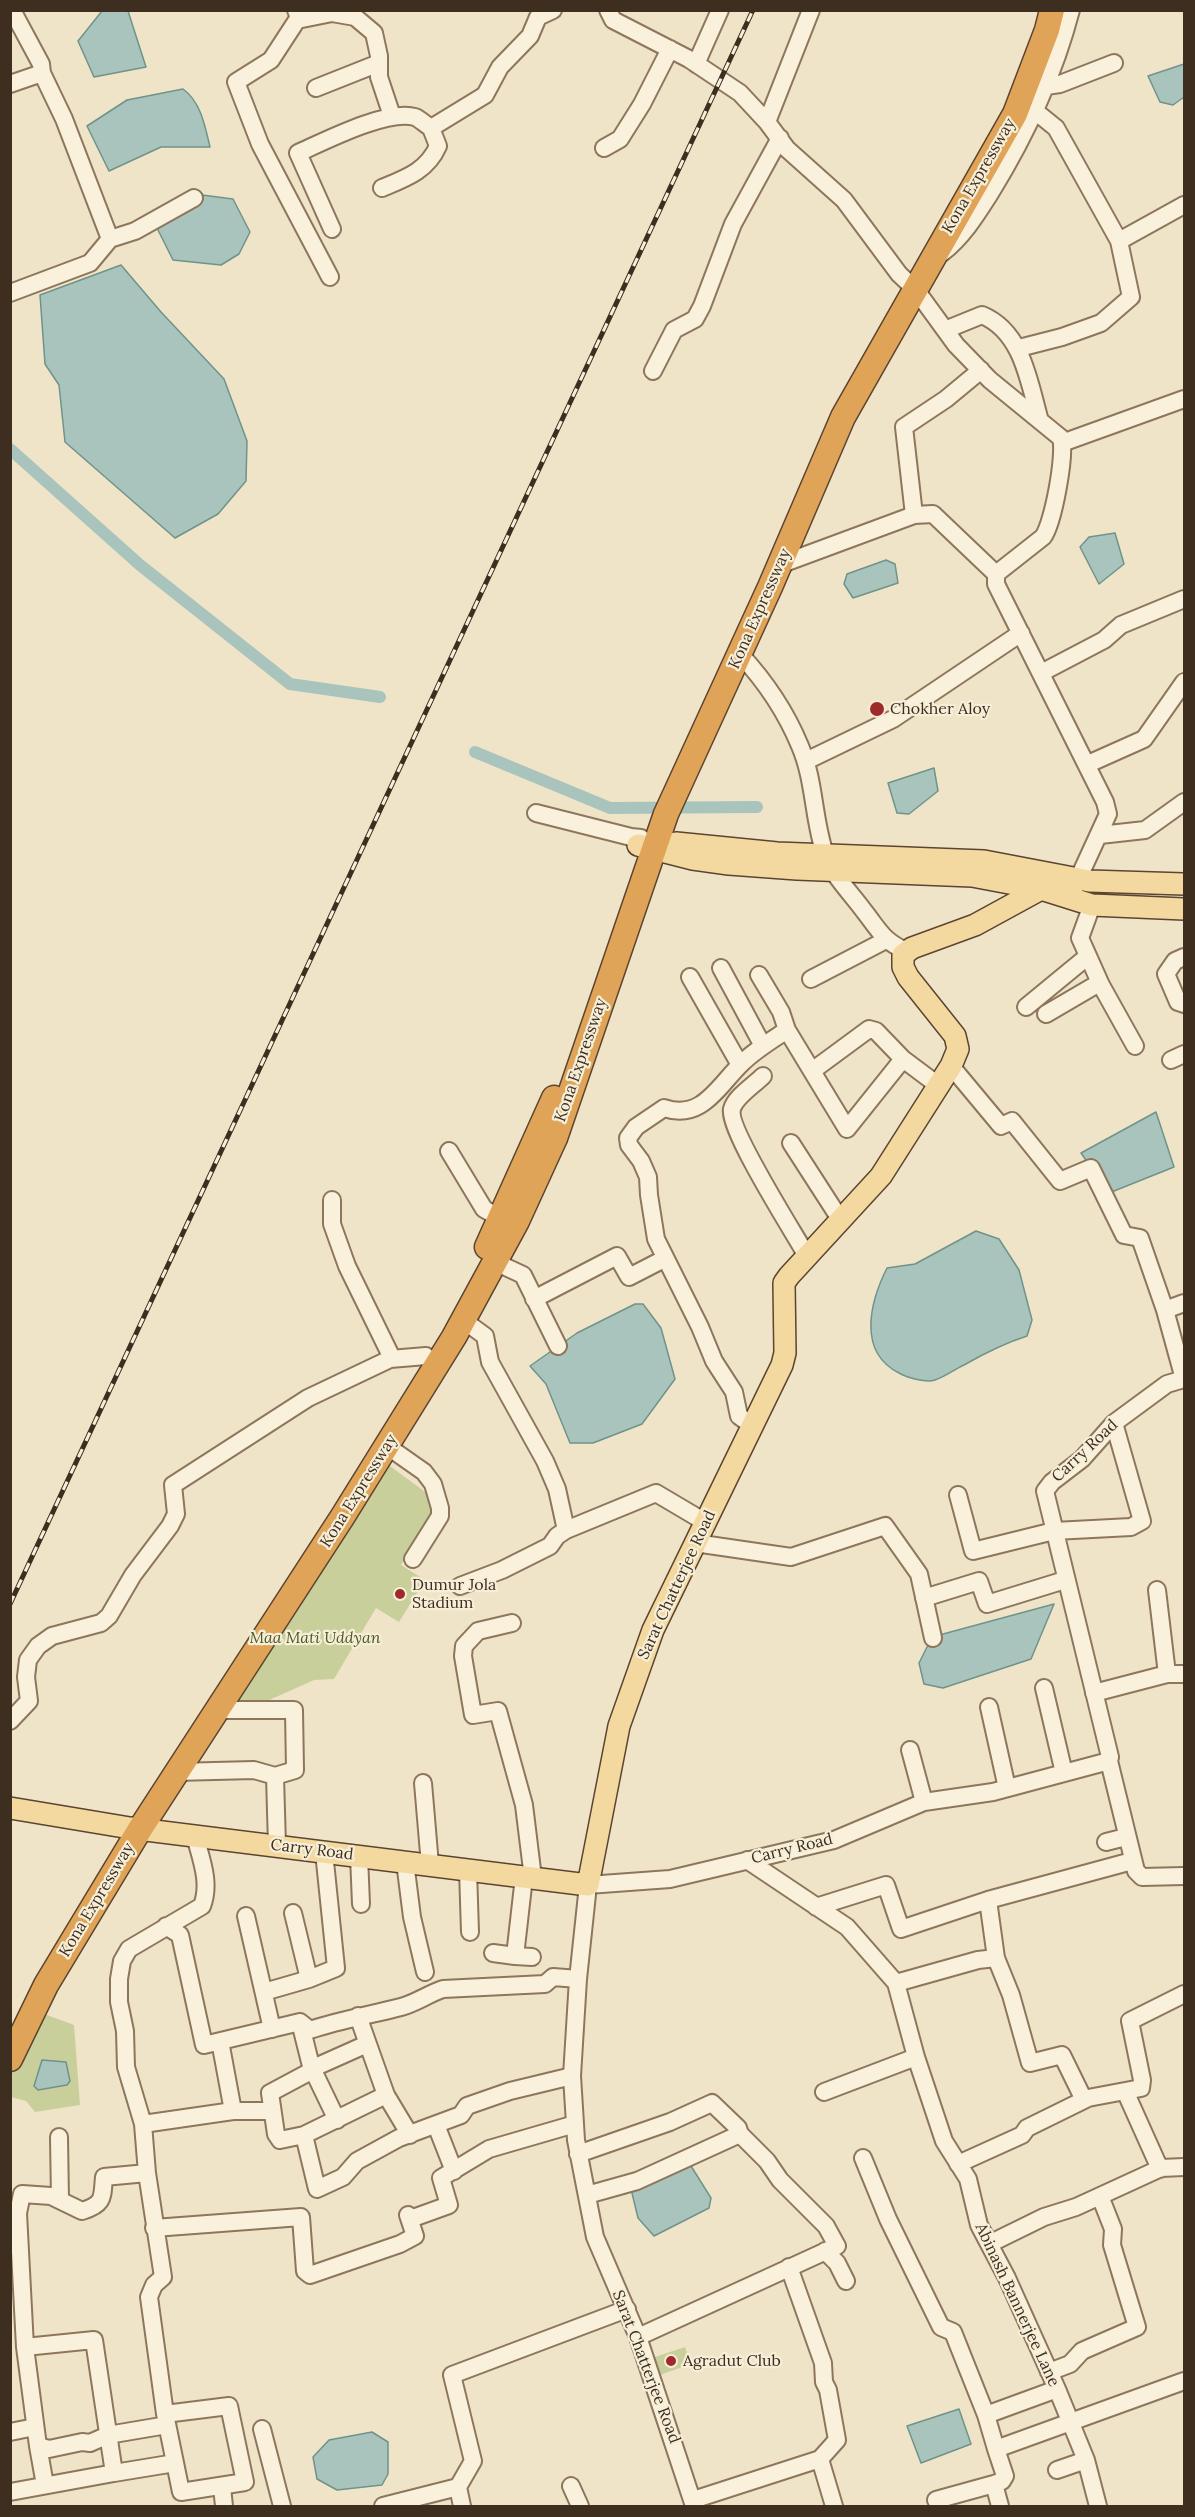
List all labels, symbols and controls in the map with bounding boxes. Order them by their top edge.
street label: Kona Expressway [938,115,1020,237]
street label: Kona Expressway [725,546,795,672]
place label: Chokher Aloy [890,699,990,719]
marker: Chokher Aloy [868,700,886,718]
street label: Kona Expressway [551,996,611,1124]
street label: Carry Road [1048,1416,1122,1486]
street label: Kona Expressway [316,1431,402,1551]
street label: Sarat Chatterjee Road [634,1507,720,1663]
place label: Dumur Jola Stadium [412,1575,496,1613]
marker: Dumur Jola Stadium [393,1587,407,1601]
park label: Maa Mati Uddyan [249,1628,381,1648]
street label: Carry Road [749,1830,835,1868]
street label: Carry Road [269,1835,355,1865]
street label: Kona Expressway [55,1839,139,1961]
street label: Abinash Bannerjee Lane [971,2220,1063,2390]
street label: Sarat Chatterjee Road [608,2288,684,2446]
place label: Agradut Club [683,2351,781,2371]
marker: Agradut Club [664,2354,678,2368]

